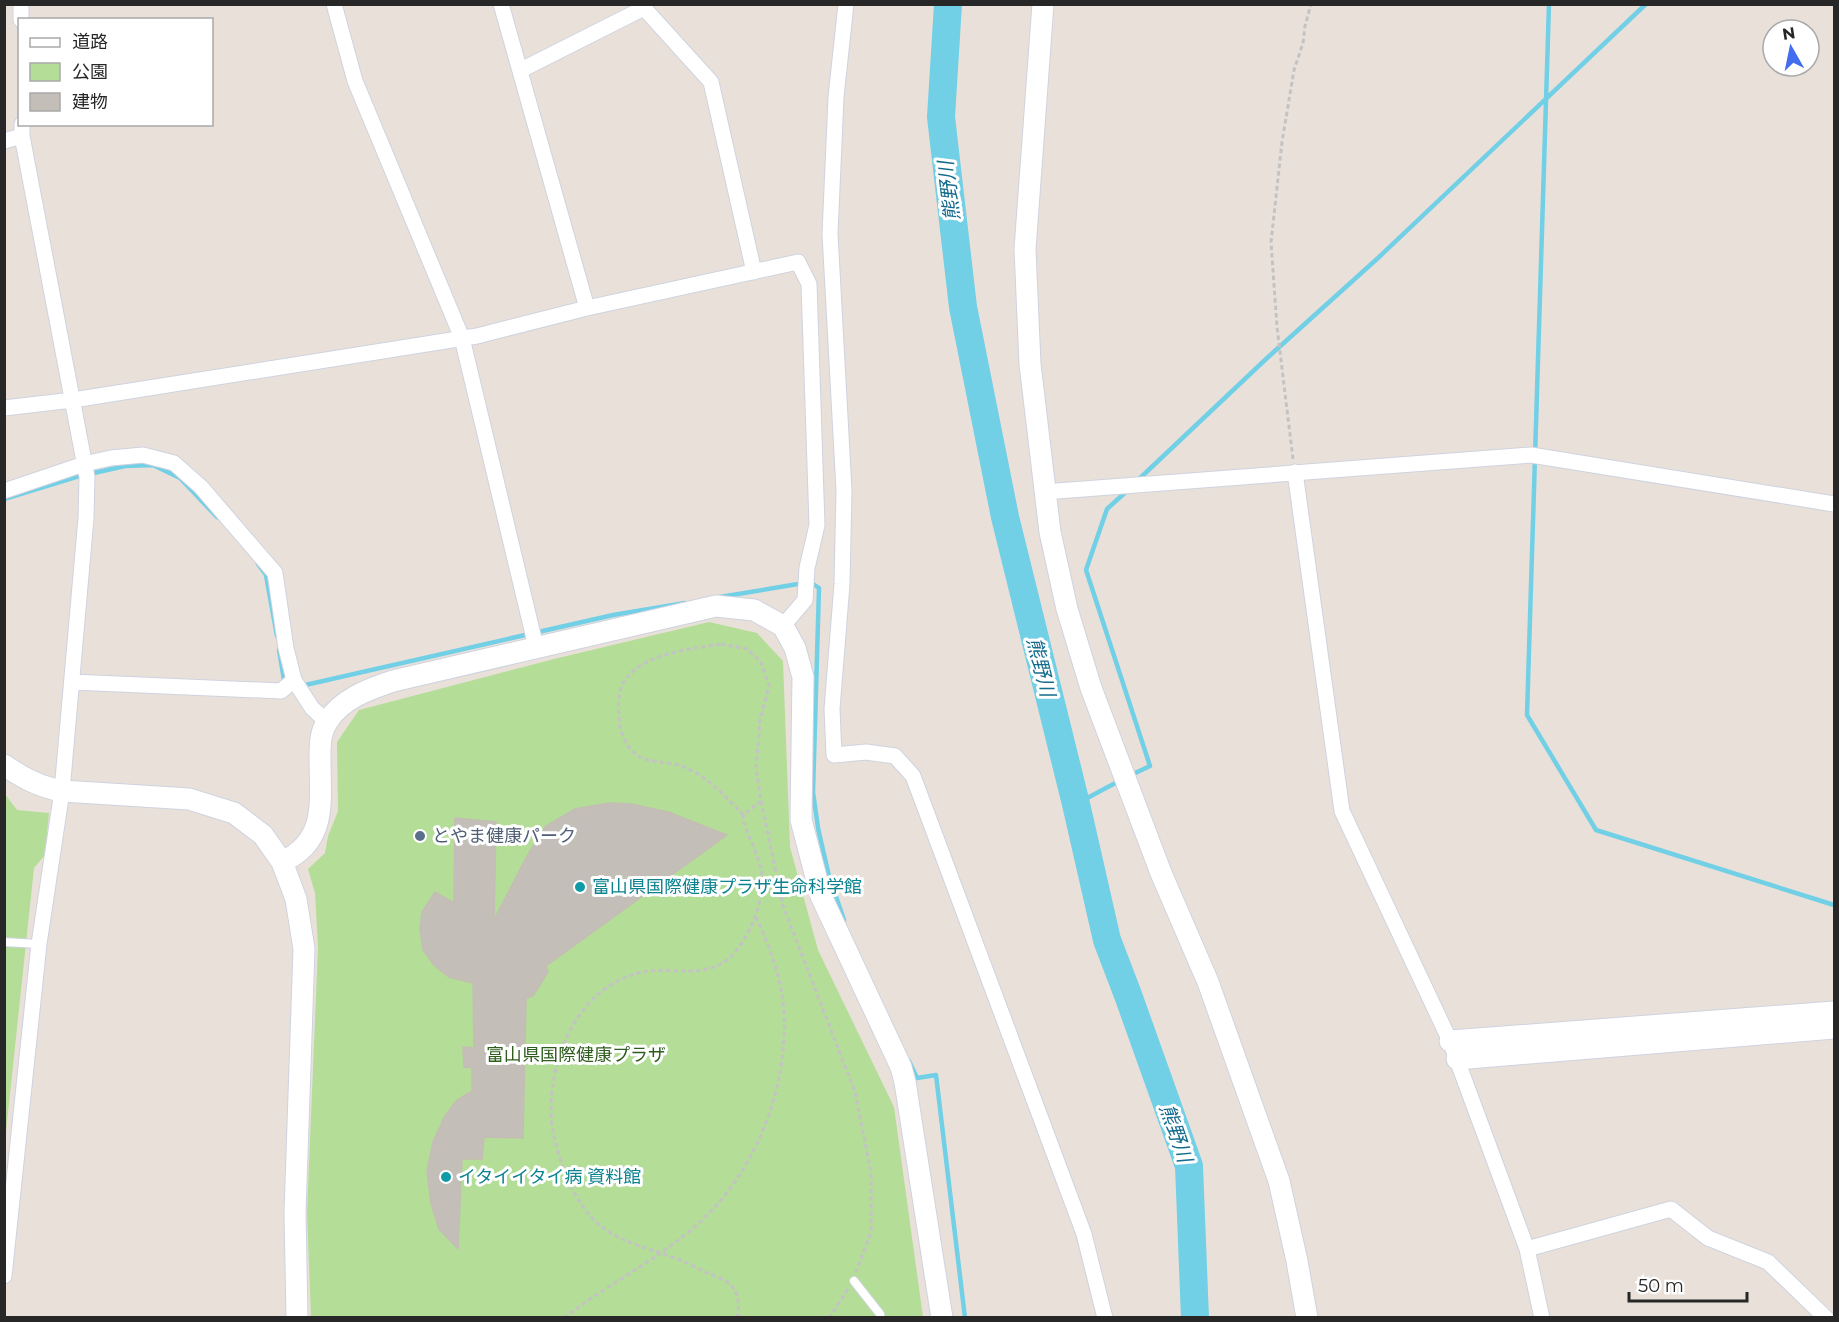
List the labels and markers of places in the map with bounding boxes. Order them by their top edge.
place label: とやま健康パーク [432,825,576,847]
marker: とやま健康パーク [413,829,427,843]
place label: 富山県国際健康プラザ生命科学館 [592,876,862,898]
marker: 富山県国際健康プラザ生命科学館 [573,880,587,894]
place label: イタイイタイ病 資料館 [458,1166,641,1188]
marker: イタイイタイ病 資料館 [439,1170,453,1184]

